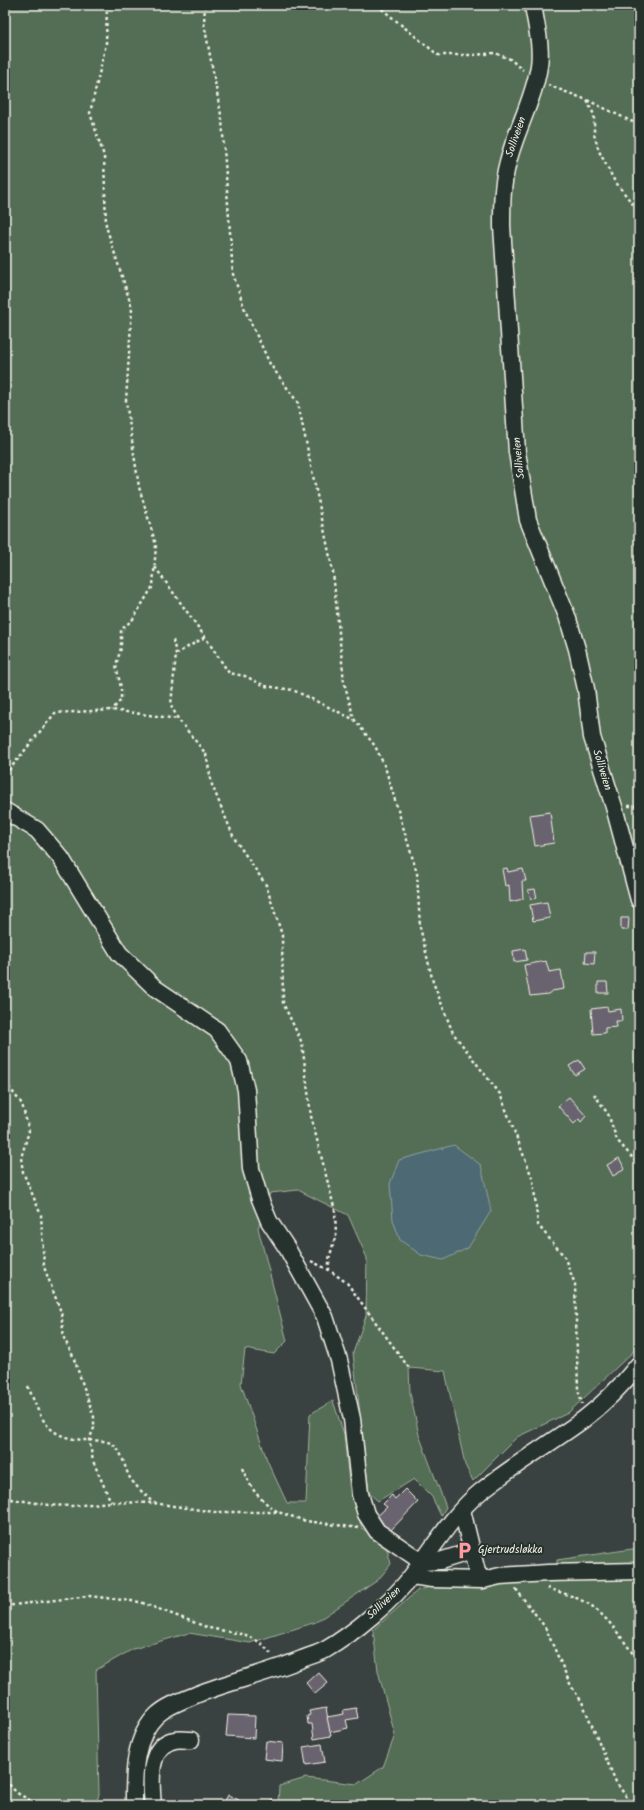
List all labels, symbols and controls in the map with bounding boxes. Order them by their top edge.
street label: Solliveien [501,114,531,160]
street label: Solliveien [508,436,530,480]
street label: Solliveien [587,747,617,793]
parking icon: Gjertrudsløkka [455,1540,475,1560]
place label: Gjertrudsløkka [478,1541,543,1559]
street label: Solliveien [363,1582,406,1624]

